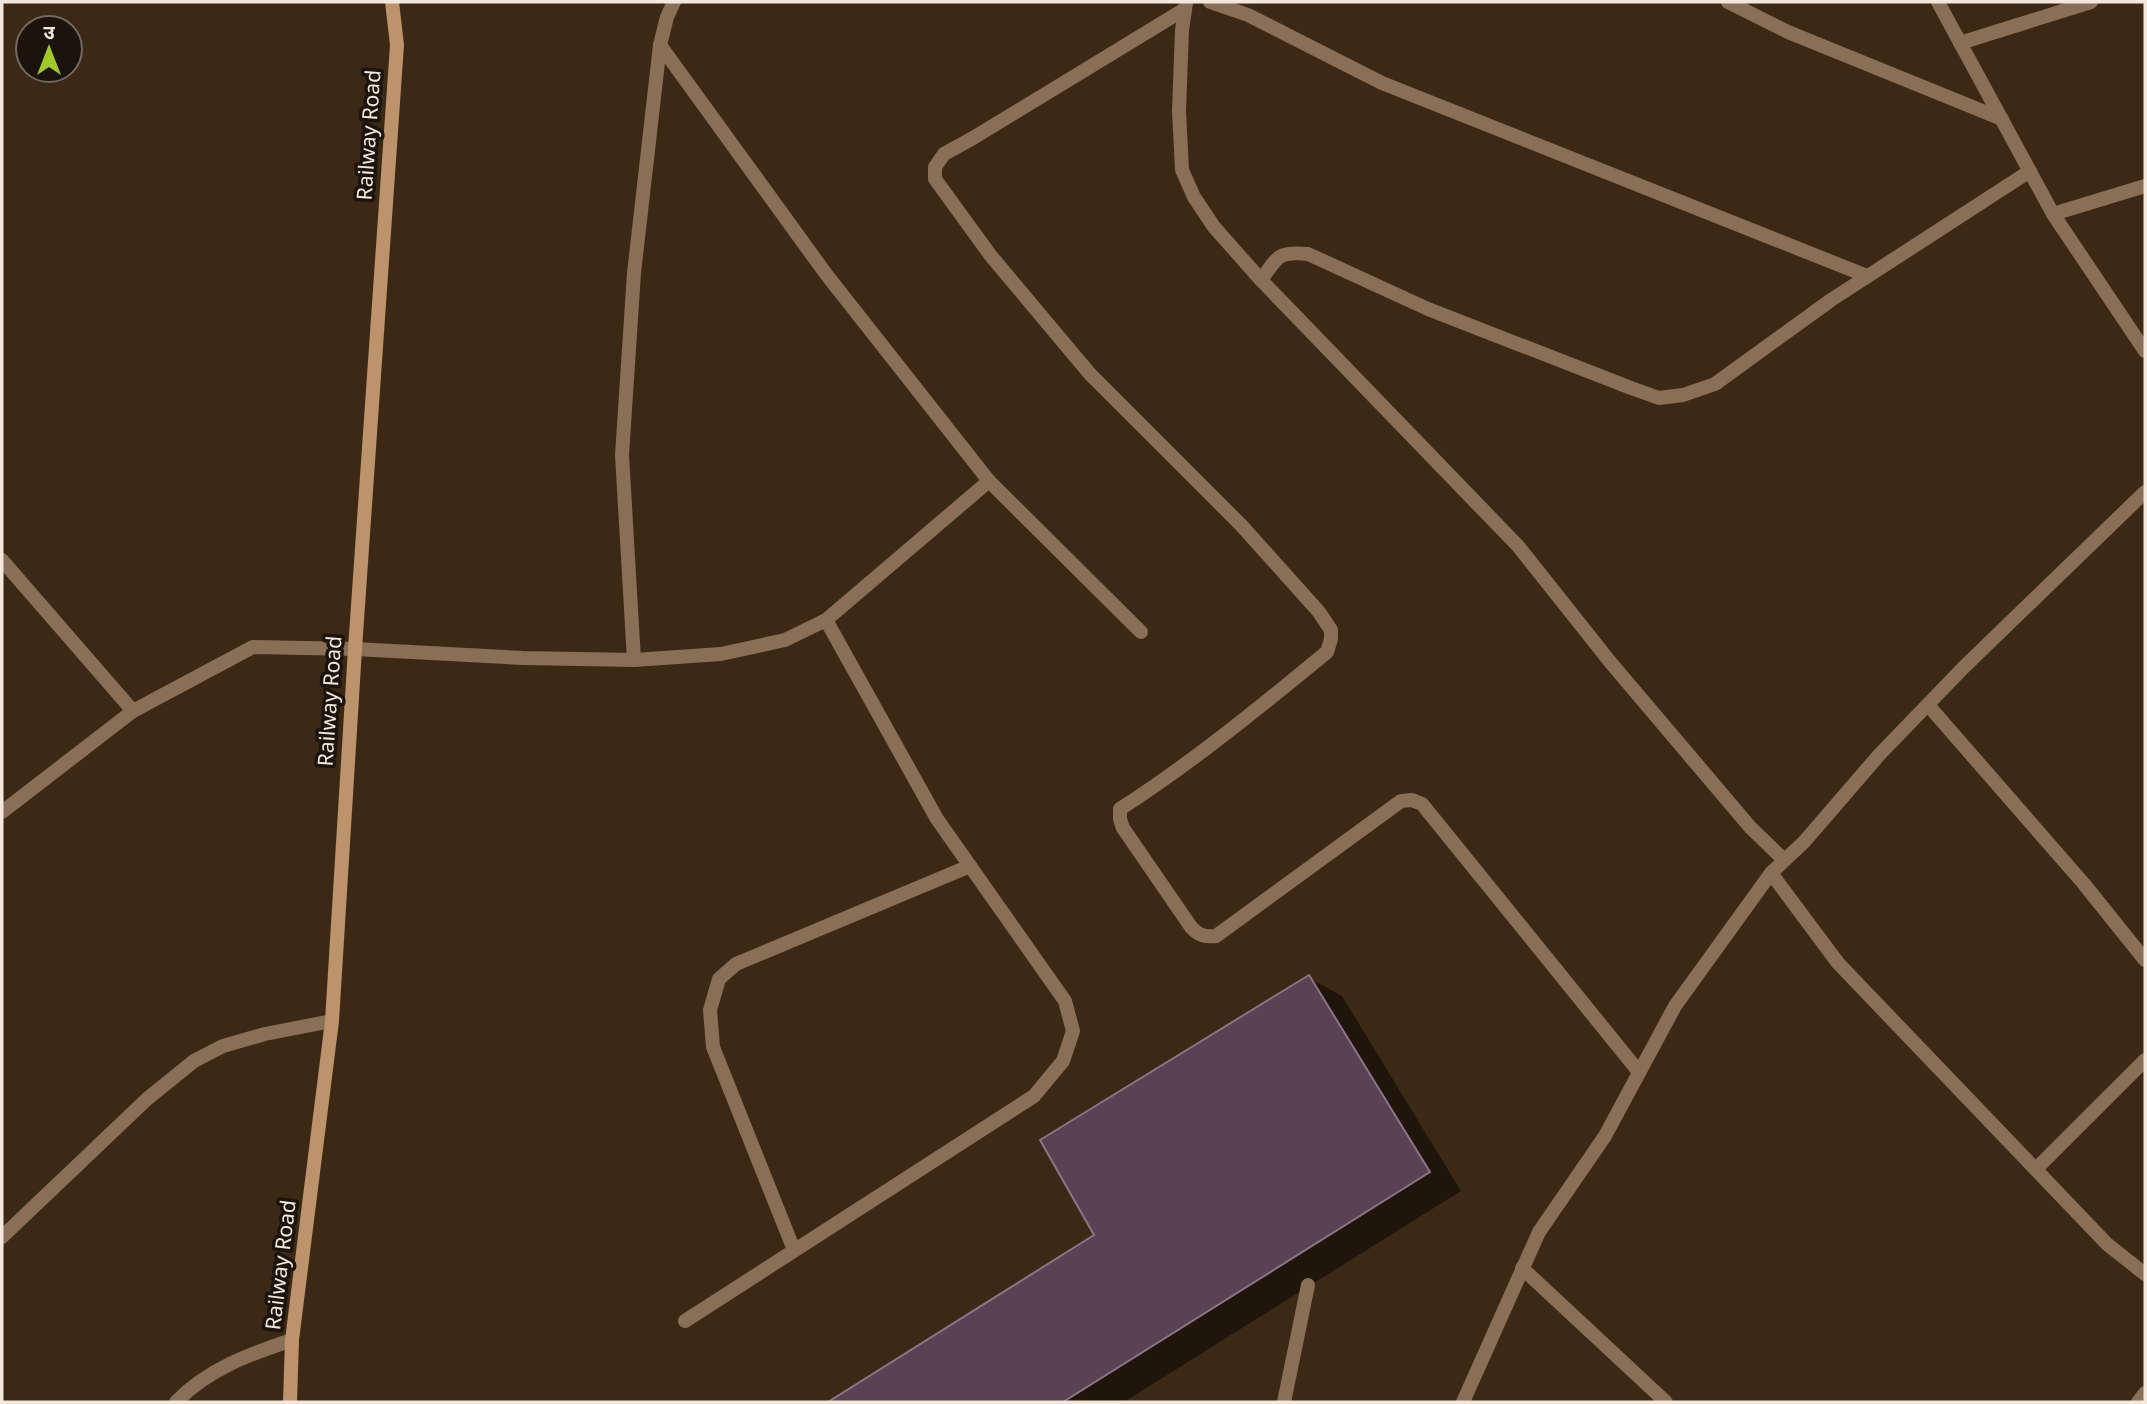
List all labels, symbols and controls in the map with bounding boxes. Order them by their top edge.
north arrow [14,14,84,84]
text: उ [43,19,55,45]
street label: Railway Road [349,69,387,201]
street label: Railway Road [310,635,348,767]
street label: Railway Road [258,1198,302,1331]

